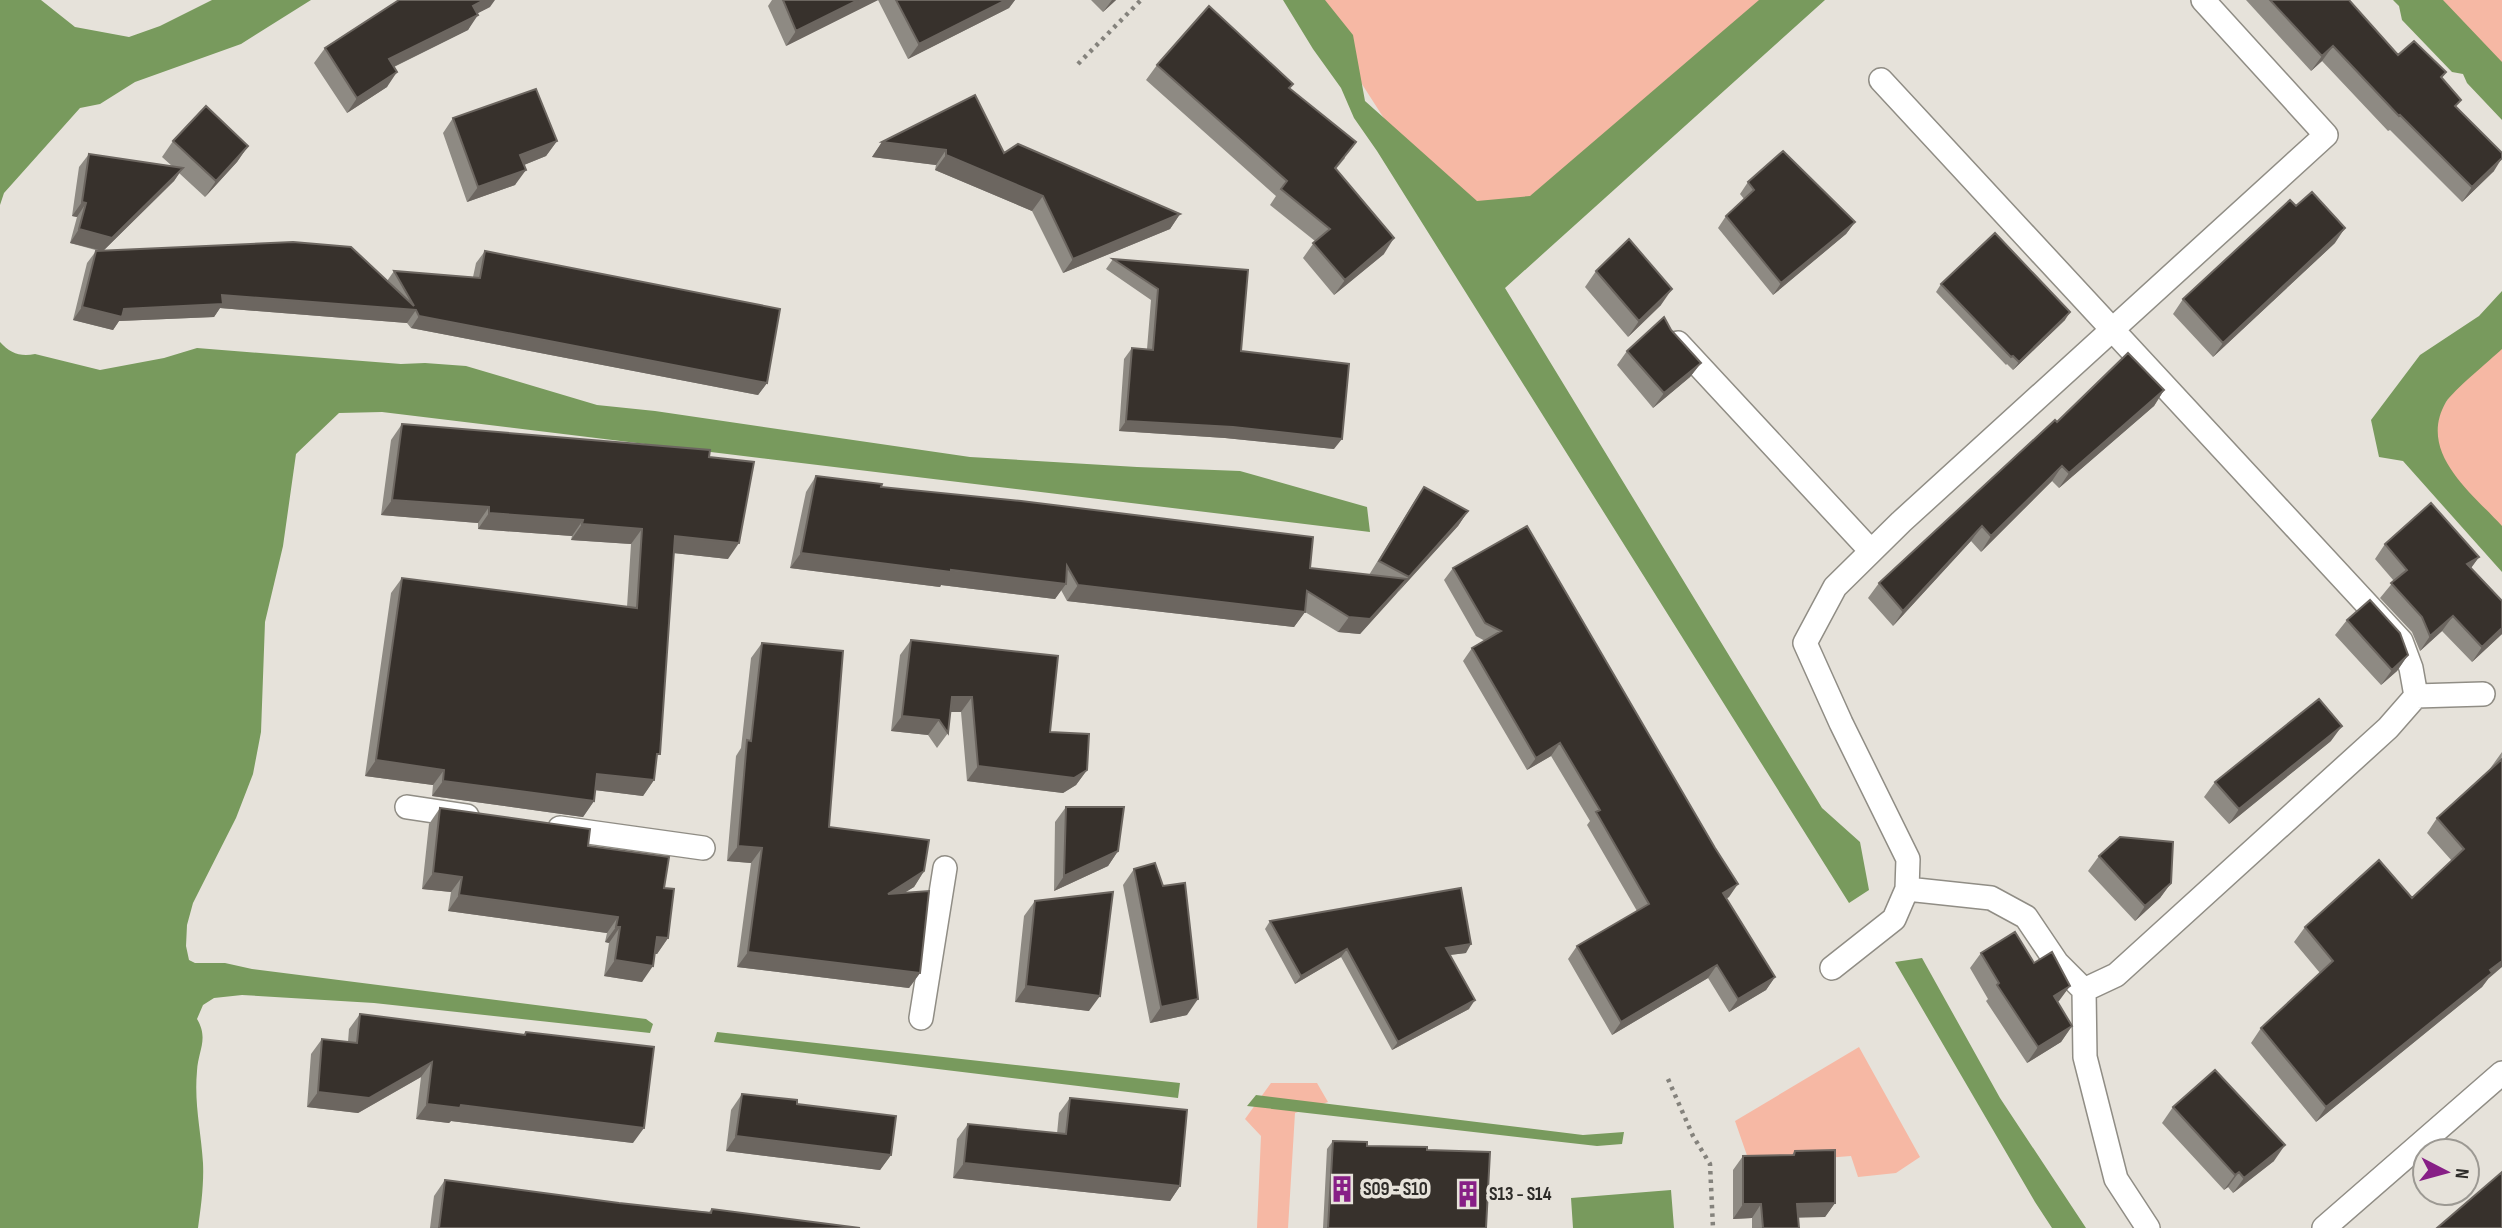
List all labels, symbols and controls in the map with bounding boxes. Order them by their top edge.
north arrow [2411,1137,2481,1207]
text: N [2449,1167,2473,1180]
building icon: S09 - S10 [1327,1174,1357,1204]
place label: S09 - S10 [1363,1178,1428,1201]
building icon: S13 - S14 [1453,1179,1483,1209]
place label: S13 - S14 [1489,1183,1552,1206]

